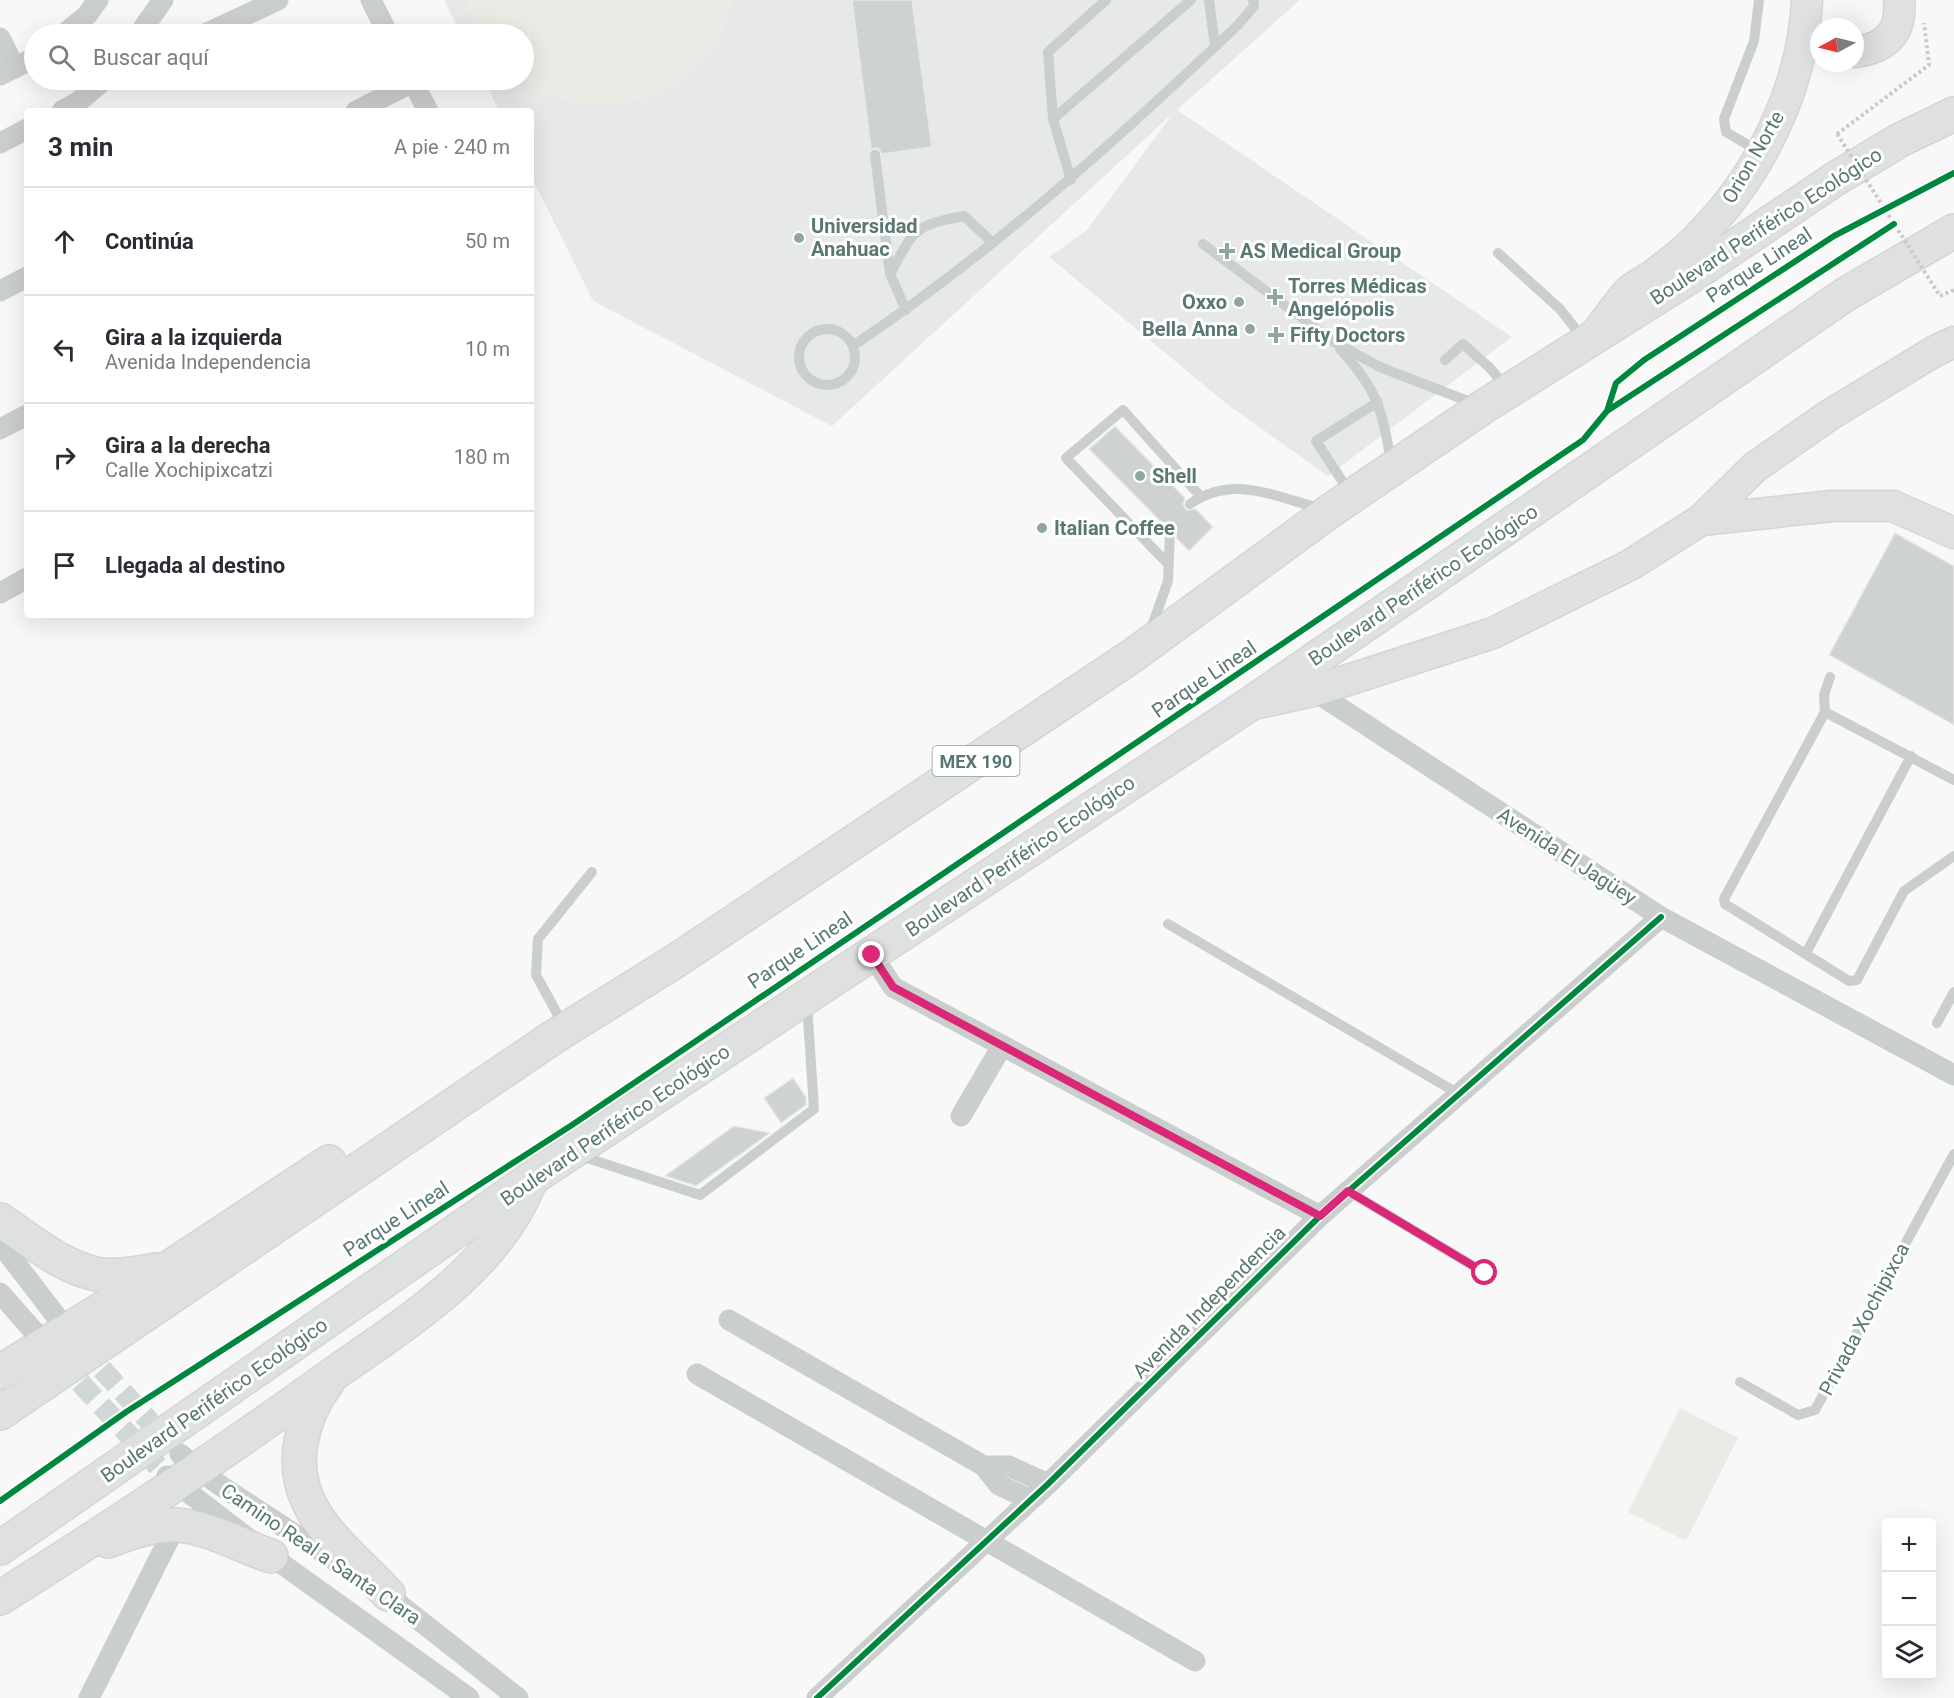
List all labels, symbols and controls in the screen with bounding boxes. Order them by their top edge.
north arrow [1810,18,1864,72]
search box [24,24,534,90]
icon: search [45,41,78,74]
text: Buscar aquí [93,45,209,70]
street label: Orion Norte [1717,106,1789,208]
text: 3 min [48,132,113,162]
text: A pie · 240 m [394,135,510,159]
street label: Boulevard Periférico Ecológico [1646,142,1886,310]
place label: Universidad Anahuac [811,214,918,261]
street label: Parque Lineal [1702,222,1816,308]
icon: ahead [48,225,81,258]
text: Continúa [105,229,194,254]
text: 50 m [465,229,510,253]
marker: Universidad Anahuac [792,231,806,245]
place label: AS Medical Group [1240,239,1401,263]
marker: AS Medical Group [1218,242,1236,260]
place label: Torres Médicas Angelópolis [1288,274,1427,321]
marker: Torres Médicas Angelópolis [1266,288,1284,306]
place label: Oxxo [1182,290,1227,314]
marker: Oxxo [1232,295,1246,309]
place label: Bella Anna [1142,317,1238,341]
marker: Bella Anna [1243,322,1257,336]
place label: Fifty Doctors [1290,323,1405,347]
text: Gira a la izquierda [105,325,282,350]
marker: Fifty Doctors [1267,326,1285,344]
icon: left [48,333,81,366]
text: 10 m [465,337,510,361]
text: Avenida Independencia [105,350,311,374]
text: Gira a la derecha [105,433,271,458]
icon: right [48,441,81,474]
text: 180 m [454,445,510,469]
text: Calle Xochipixcatzi [105,458,273,482]
place label: Shell [1152,464,1197,488]
marker: Shell [1133,469,1147,483]
street label: Boulevard Periférico Ecológico [1304,499,1542,671]
place label: Italian Coffee [1054,516,1175,540]
marker: Italian Coffee [1035,521,1049,535]
icon: arrive [48,549,81,582]
text: Llegada al destino [105,553,285,578]
street label: Parque Lineal [1147,635,1261,723]
road number: MEX 190 [932,746,1020,776]
street label: Boulevard Periférico Ecológico [901,770,1139,942]
street label: Avenida El Jagüey [1493,802,1642,910]
street label: Parque Lineal [743,906,857,994]
route end [858,941,884,967]
street label: Boulevard Periférico Ecológico [496,1039,734,1211]
street label: Parque Lineal [339,1176,453,1262]
street label: Avenida Independencia [1128,1221,1290,1383]
street label: Privada Xochipixca [1814,1239,1914,1399]
route start [1471,1259,1497,1285]
street label: Boulevard Periférico Ecológico [96,1312,332,1488]
street label: Camino Real a Santa Clara [217,1478,425,1630]
map controls [1882,1518,1936,1680]
button: + [1882,1518,1936,1572]
button: − [1882,1572,1936,1626]
button: layers [1882,1626,1936,1680]

